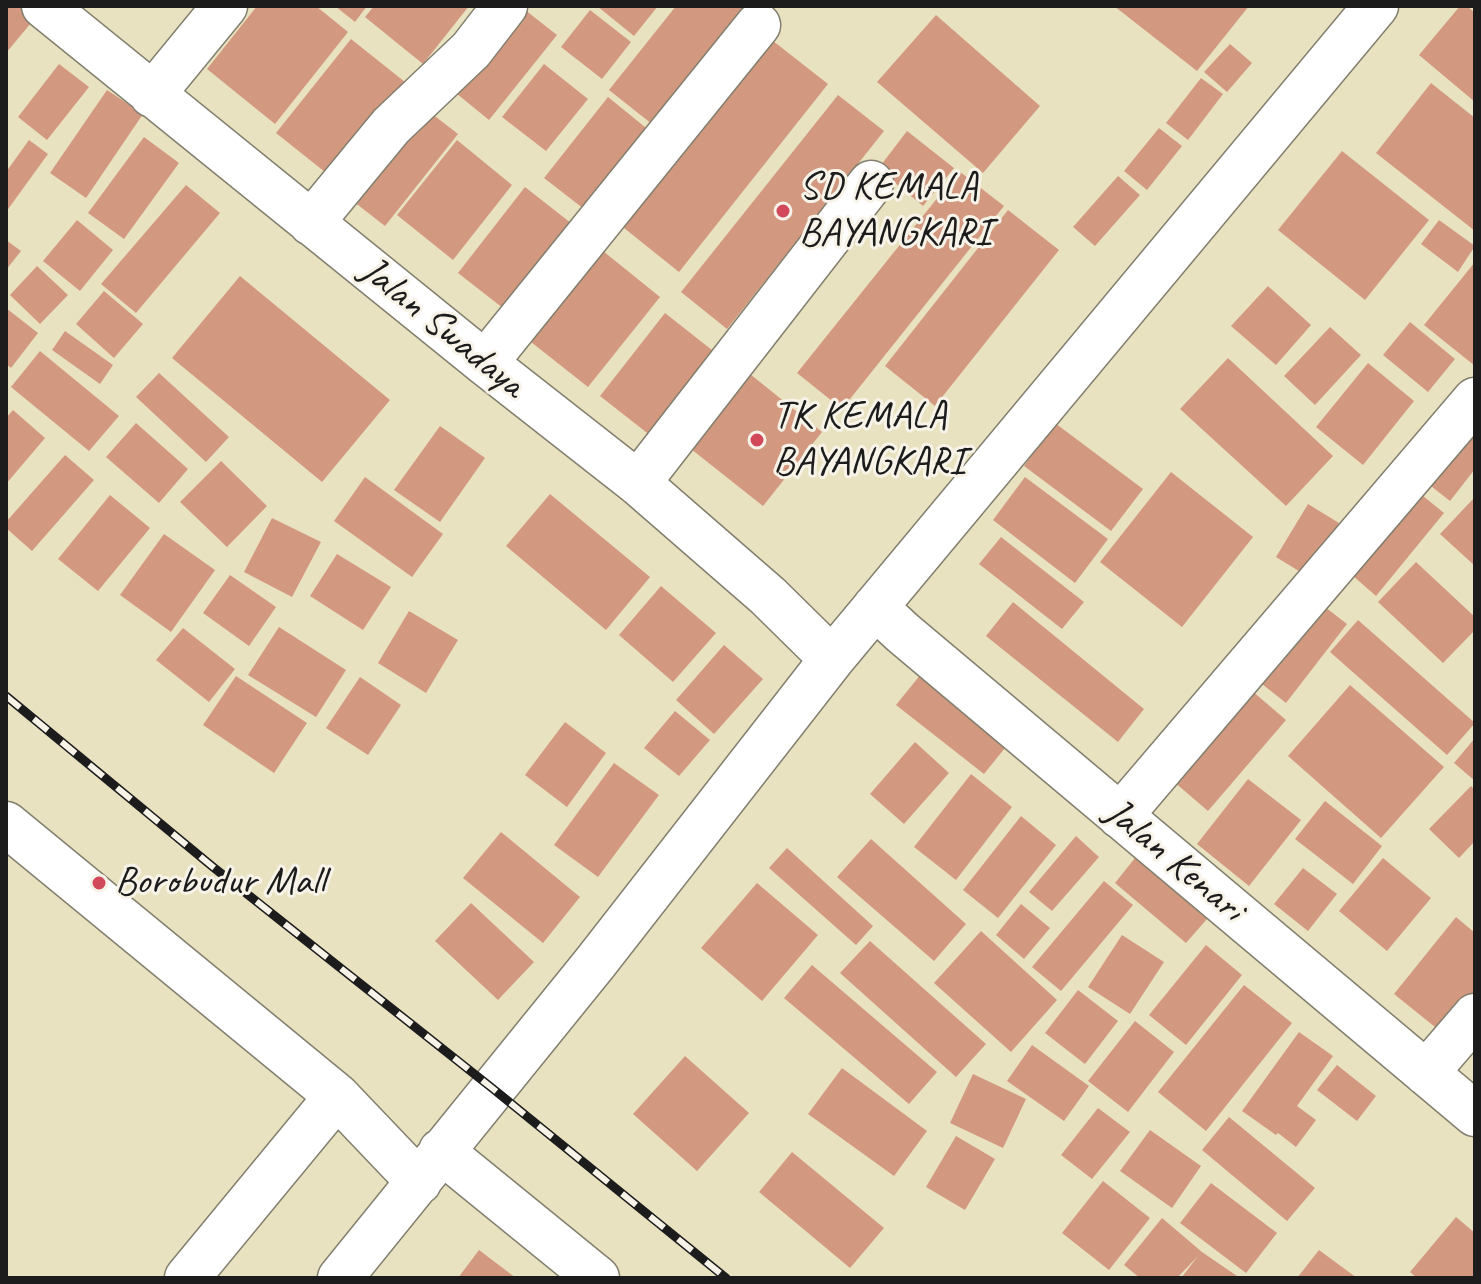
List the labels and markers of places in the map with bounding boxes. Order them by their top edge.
place label: SD KEMALA BAYANGKARI [799,164,990,258]
marker: SD KEMALA BAYANGKARI [774,202,792,220]
place label: TK KEMALA BAYANGKARI [773,393,964,487]
marker: TK KEMALA BAYANGKARI [748,431,766,449]
place label: Borobudur Mall [115,859,325,907]
marker: Borobudur Mall [90,874,108,892]

